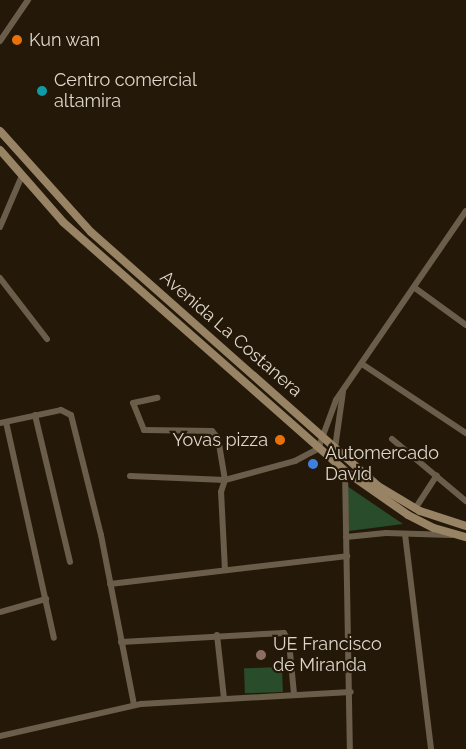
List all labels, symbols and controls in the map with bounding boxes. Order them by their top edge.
place label: Kun wan [29,29,101,51]
marker: Kun wan [10,33,24,47]
place label: Centro comercial altamira [54,70,197,112]
marker: Centro comercial altamira [35,84,49,98]
street label: Avenida La Costanera [156,266,306,402]
place label: Yovas pizza [173,429,268,451]
marker: Yovas pizza [273,433,287,447]
place label: Automercado David [325,443,439,486]
marker: Automercado David [306,457,320,471]
place label: UE Francisco de Miranda [273,634,382,676]
marker: UE Francisco de Miranda [254,648,268,662]

